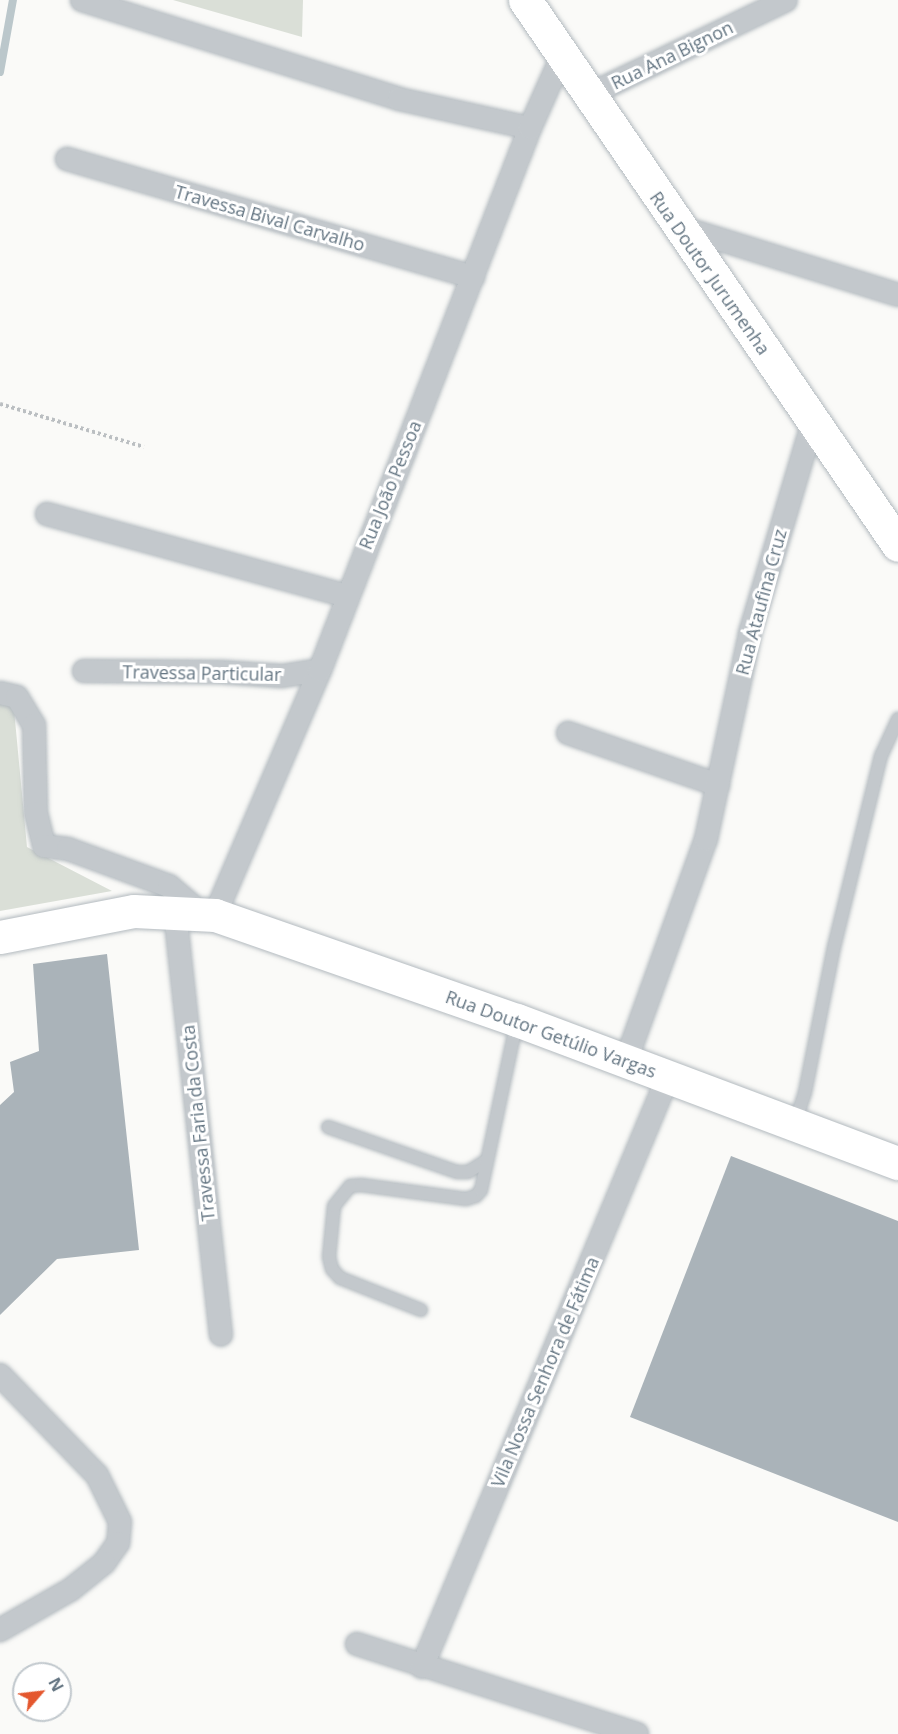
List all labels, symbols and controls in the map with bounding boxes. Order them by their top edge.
street label: Rua Ana Bignon [608,16,736,94]
street label: Travessa Bival Carvalho [172,181,368,255]
street label: Rua Doutor Jurumenha [645,187,775,359]
street label: Rua João Pessoa [354,417,426,553]
street label: Rua Ataufina Cruz [731,527,791,677]
street label: Travessa Particular [122,661,282,685]
street label: Rua Doutor Getúlio Vargas [443,986,659,1082]
street label: Travessa Faria da Costa [177,1024,219,1222]
street label: Vila Nossa Senhora de Fátima [487,1253,603,1491]
north arrow [12,1662,72,1722]
text: N [43,1674,69,1695]

